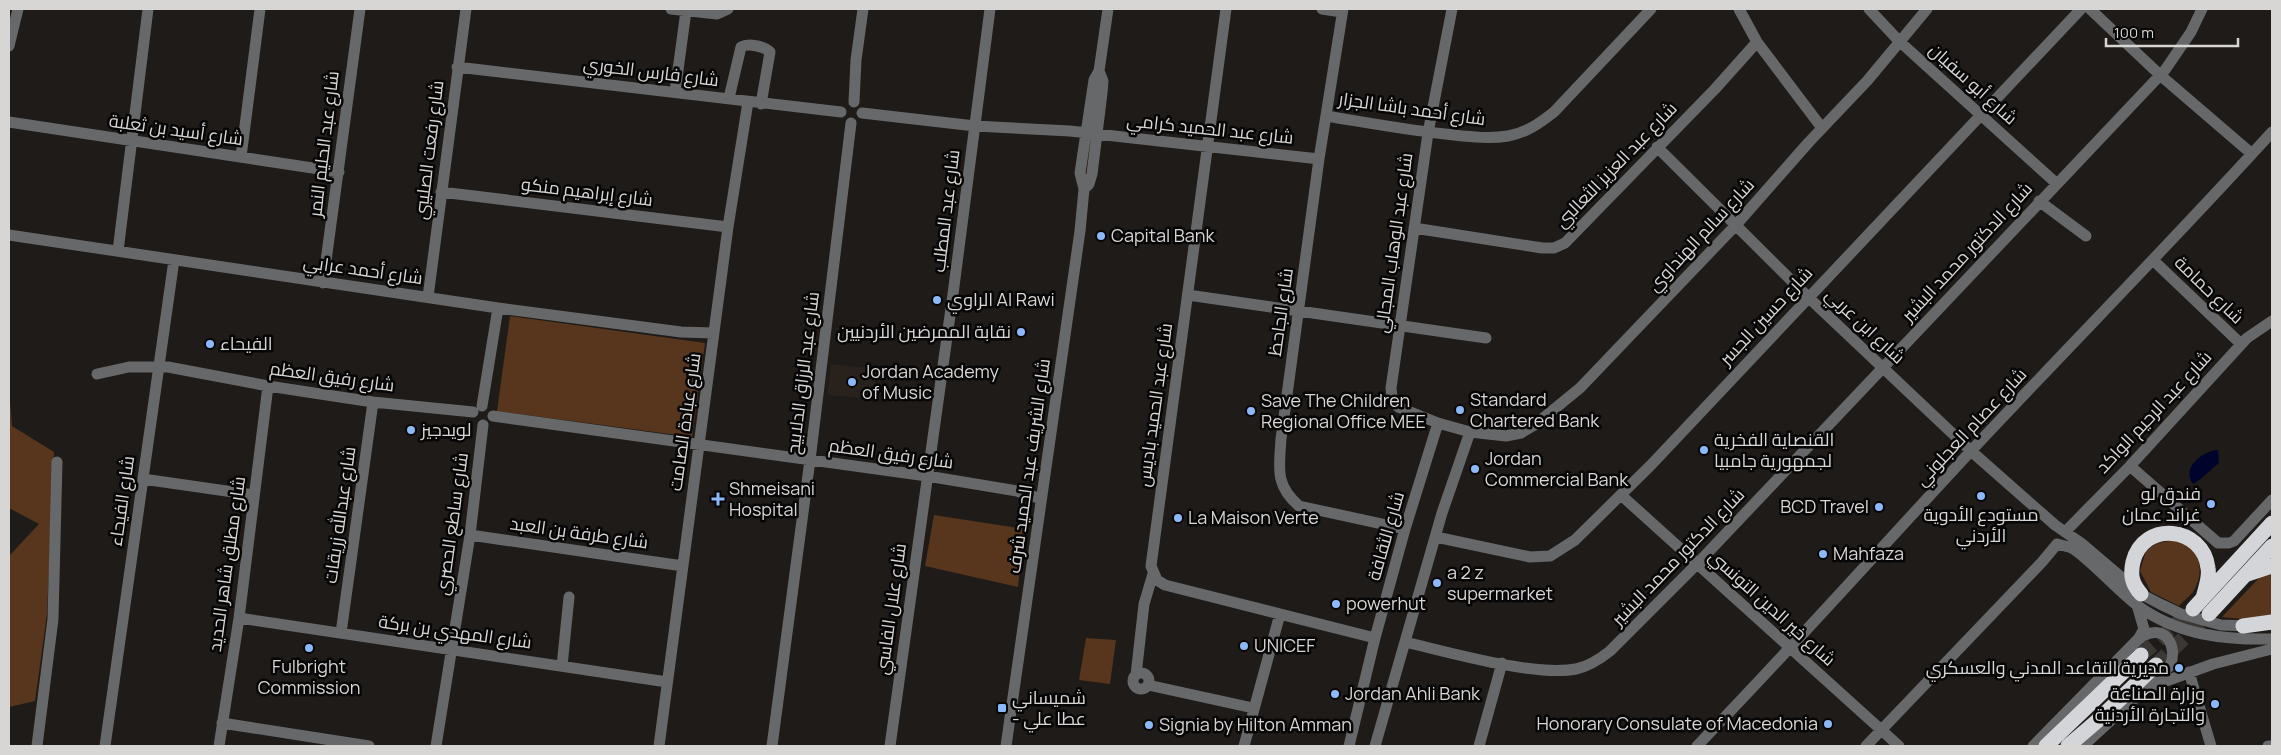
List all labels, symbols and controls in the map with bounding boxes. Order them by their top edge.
scale bar [2106,15,2238,47]
text: 100 m [2114,22,2154,43]
street label: شارع أبو سفيان [1924,37,2023,130]
street label: شارع فارس الخوري [581,51,720,94]
street label: شارع عبد الحليم النمر [302,69,345,220]
street label: شارع رفعت الصليبي [408,79,451,221]
street label: شارع أحمد باشا الجزار [1336,86,1487,131]
street label: شارع عبد العزيز الثعالبي [1549,96,1684,235]
street label: شارع عبد الحميد كرامي [1125,107,1295,152]
street label: شارع أسيد بن ثعلبة [107,108,245,151]
street label: شارع عبد المطلب [926,148,965,274]
street label: شارع عبد الوهاب المجالي [1368,151,1421,335]
street label: شارع إبراهيم منكو [520,171,654,212]
street label: شارع سالم الهنداوي [1642,173,1761,298]
street label: شارع الدكتور محمد البشير [1895,177,2038,328]
place label: Capital Bank [1111,223,1215,247]
marker: Capital Bank [1095,230,1107,242]
street label: شارع أحمد عرابي [301,249,424,292]
street label: شارع حمامة [2169,250,2250,329]
street label: شارع حسين الجسر [1713,261,1818,371]
street label: شارع الجاحظ [1262,266,1299,358]
street label: شارع ابن عربي [1818,282,1911,371]
place label: الراوي Al Rawi [947,287,1055,314]
street label: شارع عبد الرزاق الدلابيح [780,290,825,456]
marker: الراوي Al Rawi [931,294,943,306]
place label: نقابة الممرضين الأردنيين [837,319,1011,343]
street label: شارع عبد الحميد باديس [1131,321,1178,488]
marker: نقابة الممرضين الأردنيين [1015,326,1027,338]
place label: الفيحاء [220,331,273,355]
marker: الفيحاء [204,338,216,350]
street label: شارع عبد الرحيم الواكد [2090,345,2217,479]
street label: شارع عبادة الصامت [662,351,707,493]
street label: شارع رفيق العظم [268,355,396,398]
street label: شارع الشريف عبد الحميد شرف [1001,357,1056,575]
place label: Jordan Academy of Music [862,359,999,404]
street label: شارع عصام العجلوني [1909,362,2034,493]
marker: Jordan Academy of Music [846,376,858,388]
place label: Standard Chartered Bank [1470,387,1600,432]
place label: Save The Children Regional Office MEE [1261,388,1426,433]
marker: Standard Chartered Bank [1454,404,1466,416]
marker: Save The Children Regional Office MEE [1245,405,1257,417]
place label: لويدجيز [420,417,471,441]
marker: لويدجيز [405,424,417,436]
place label: القنصاية الفخرية لجمهورية جامبيا [1714,427,1834,472]
street label: شارع رفيق العظم [827,432,955,475]
marker: القنصاية الفخرية لجمهورية جامبيا [1698,444,1710,456]
street label: شارع عبدالله زريقات [318,445,362,585]
place label: Jordan Commercial Bank [1485,446,1629,491]
street label: شارع ساطع الحصري [429,451,476,597]
street label: شارع الفيحاء [103,454,140,548]
marker: Jordan Commercial Bank [1469,463,1481,475]
street label: شارع مطلق شاهر الحديد [202,475,251,653]
place label: Shmeisani Hospital [729,476,815,521]
place label: فندق لو غراند عمان [2122,481,2201,526]
street label: شارع الدكتور محمد البشير [1605,482,1750,632]
street label: شارع الثقافة [1361,488,1410,583]
marker: مستودع الأدوية الأردني [1975,490,1987,502]
marker: Shmeisani Hospital [711,492,725,506]
place label: BCD Travel [1780,494,1869,518]
marker: فندق لو غراند عمان [2205,498,2217,510]
marker: BCD Travel [1873,501,1885,513]
place label: مستودع الأدوية الأردني [1923,502,2039,550]
place label: La Maison Verte [1188,505,1319,529]
street label: شارع طرفة بن العبد [508,510,650,555]
marker: La Maison Verte [1172,512,1184,524]
place label: Mahfaza [1833,541,1904,565]
street label: شارع علال الفاسي [869,542,913,676]
street label: شارع خير الدين التونسي [1703,544,1841,672]
marker: Mahfaza [1817,548,1829,560]
place label: a 2 z supermarket [1447,560,1553,605]
marker: a 2 z supermarket [1431,577,1443,589]
place label: powerhut [1346,591,1426,615]
marker: powerhut [1330,598,1342,610]
street label: شارع المهدي بن بركة [377,608,533,657]
place label: UNICEF [1254,633,1315,657]
marker: UNICEF [1238,640,1250,652]
marker: Fulbright Commission [303,642,315,654]
place label: Fulbright Commission [258,654,360,699]
place label: مديرية التقاعد المدني والعسكري [1926,655,2169,682]
marker: مديرية التقاعد المدني والعسكري [2173,662,2185,674]
place label: Jordan Ahli Bank [1345,681,1481,705]
place label: وزارة الصناعة والتجارة الأردنية [2095,681,2205,726]
place label: شميساني - عطا علي [1012,685,1086,733]
marker: Jordan Ahli Bank [1329,688,1341,700]
marker: وزارة الصناعة والتجارة الأردنية [2209,698,2221,710]
marker: شميساني - عطا علي [996,702,1008,714]
place label: Honorary Consulate of Macedonia [1536,711,1818,735]
place label: Signia by Hilton Amman [1159,712,1352,736]
marker: Honorary Consulate of Macedonia [1822,718,1834,730]
marker: Signia by Hilton Amman [1143,719,1155,731]

